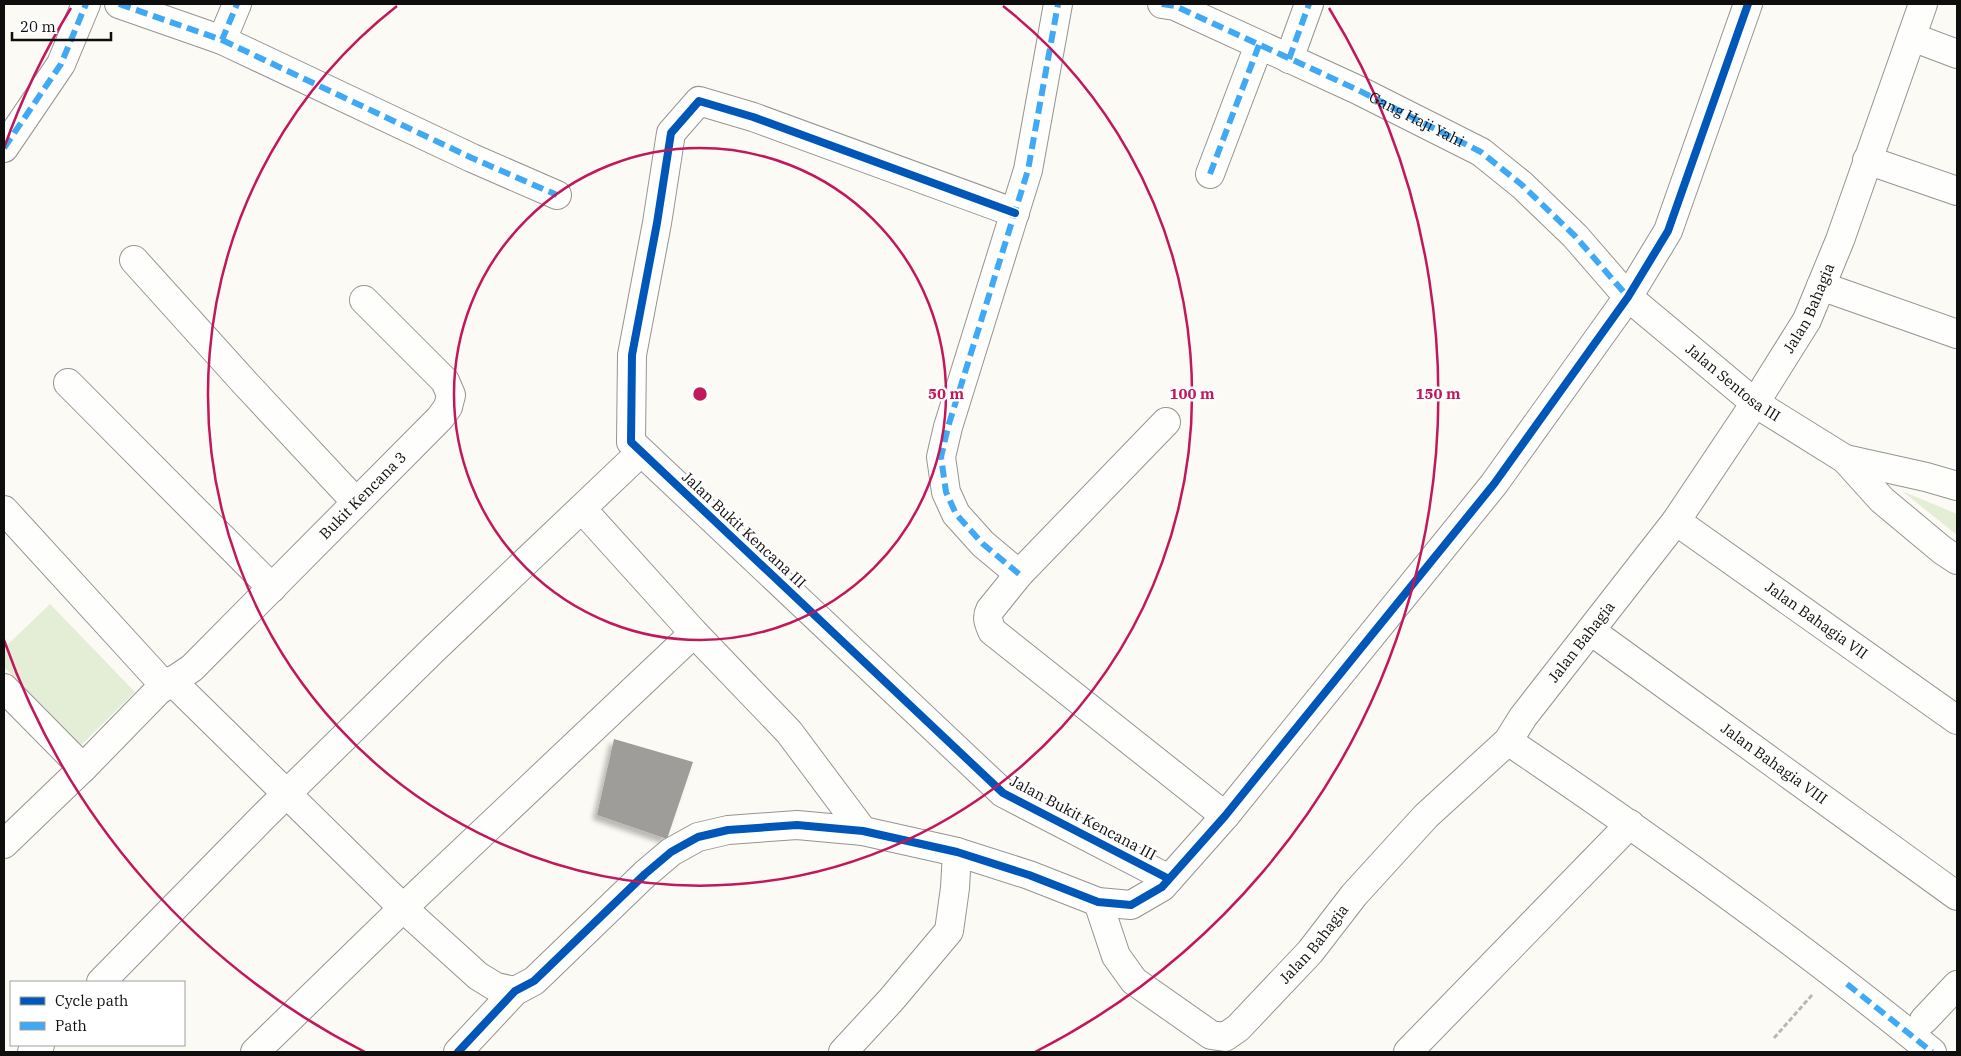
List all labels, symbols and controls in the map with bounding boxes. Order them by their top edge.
scale bar [12,10,111,42]
text: 20 m [20,17,56,36]
street label: Gang Haji Yahi [1366,87,1468,151]
street label: Jalan Bahagia [1779,260,1838,356]
street label: Jalan Sentosa III [1682,339,1784,426]
text: 50 m [928,384,964,403]
text: 100 m [1169,384,1215,403]
text: 150 m [1415,384,1461,403]
centre of rings [691,385,709,403]
street label: Bukit Kencana 3 [315,448,410,543]
street label: Jalan Bukit Kencana III [678,467,810,592]
street label: Jalan Bahagia VII [1762,577,1872,663]
street label: Jalan Bahagia [1544,597,1619,686]
street label: Jalan Bahagia VIII [1717,718,1831,808]
street label: Jalan Bukit Kencana III [1007,771,1160,864]
street label: Jalan Bahagia [1275,900,1352,987]
legend [10,981,185,1046]
text: Cycle path [55,991,128,1010]
text: Path [55,1016,87,1035]

